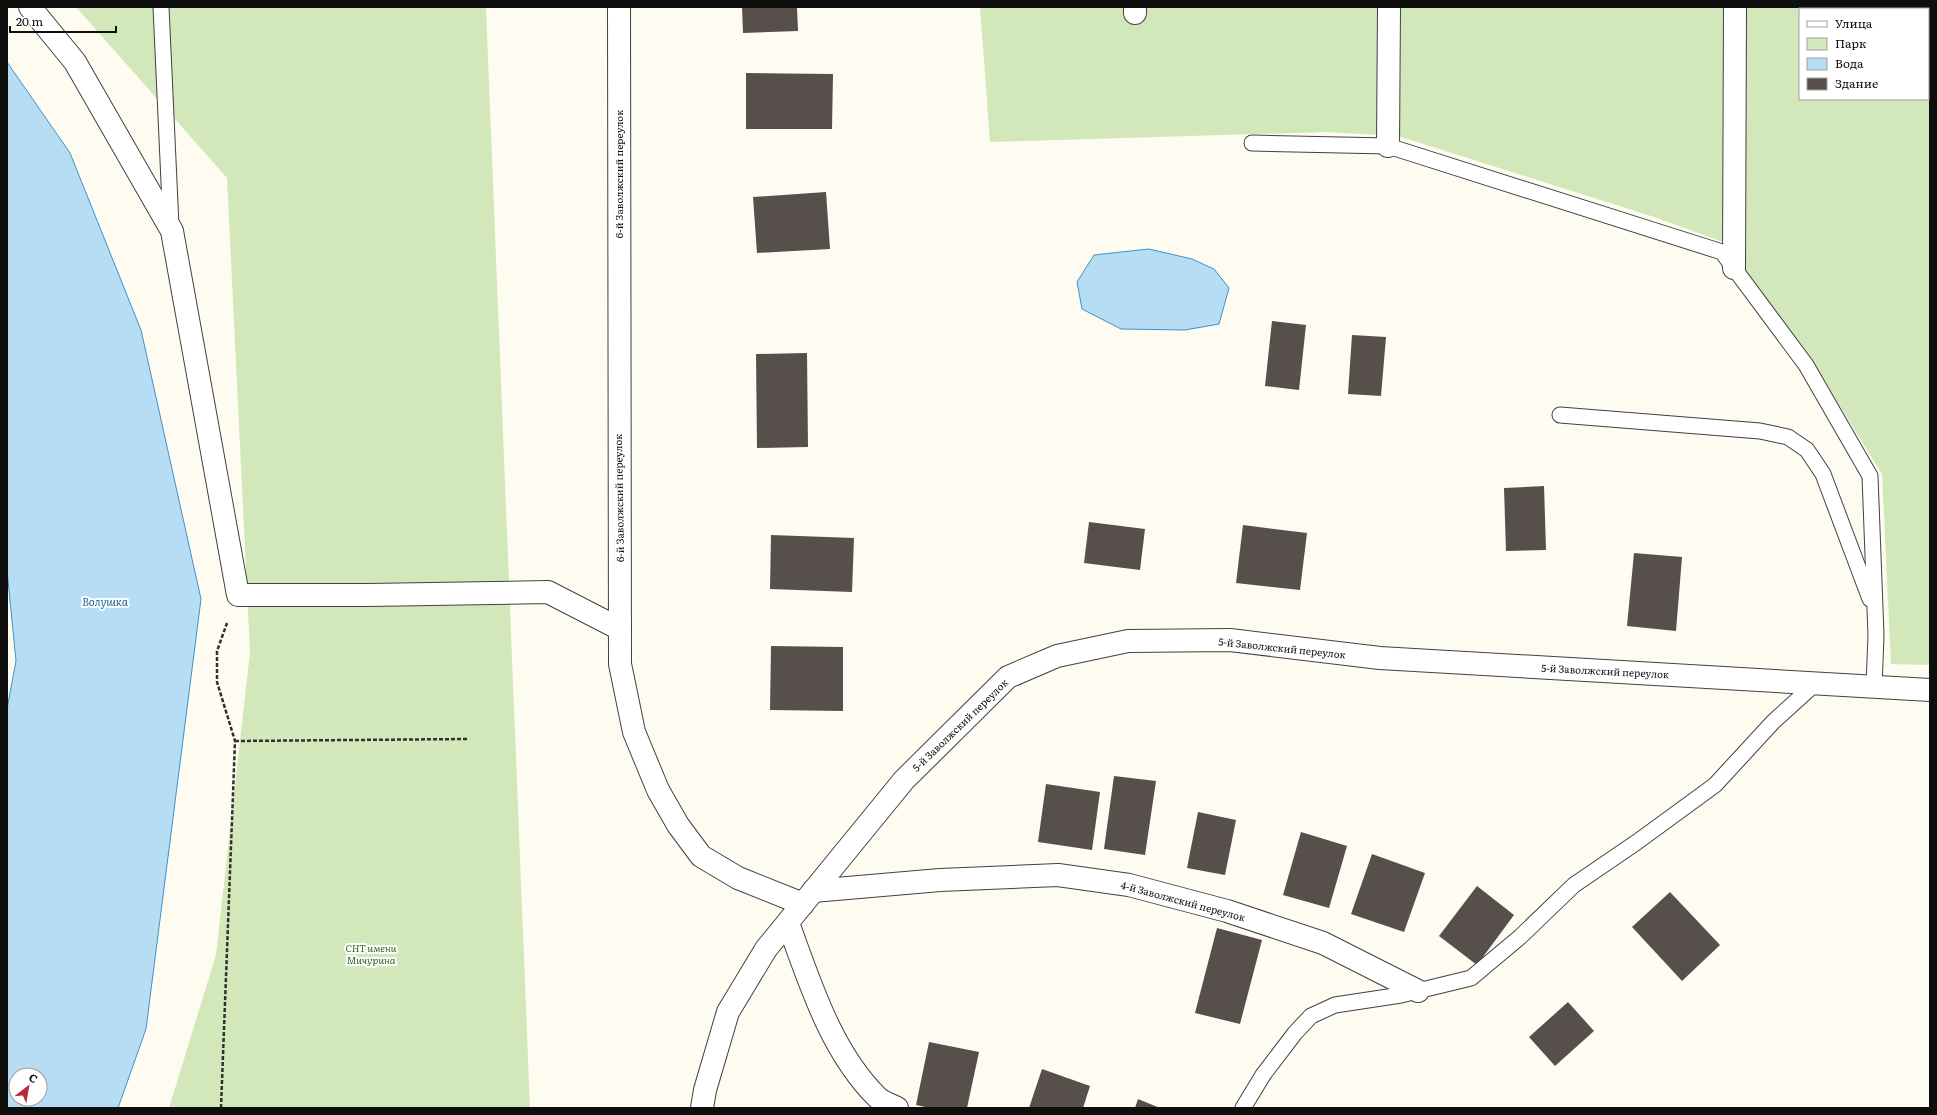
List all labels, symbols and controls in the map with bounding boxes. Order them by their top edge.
scale bar [10,8,116,34]
legend [1799,8,1929,100]
text: 20 m [16,12,43,30]
text: Улица [1835,14,1873,32]
text: Парк [1835,34,1866,52]
text: Вода [1835,54,1864,72]
text: Здание [1835,74,1878,92]
street label: 6-й Заволжский переулок [611,110,626,238]
street label: 6-й Заволжский переулок [610,434,627,562]
water label: Волушка [82,593,129,609]
street label: 5-й Заволжский переулок [1218,633,1347,662]
street label: 5-й Заволжский переулок [1541,660,1669,681]
street label: 5-й Заволжский переулок [908,675,1011,774]
street label: 4-й Заволжский переулок [1119,877,1247,924]
park label: СНТ имени Мичурина [345,940,397,967]
north arrow [8,1067,48,1107]
text: С [26,1069,41,1087]

